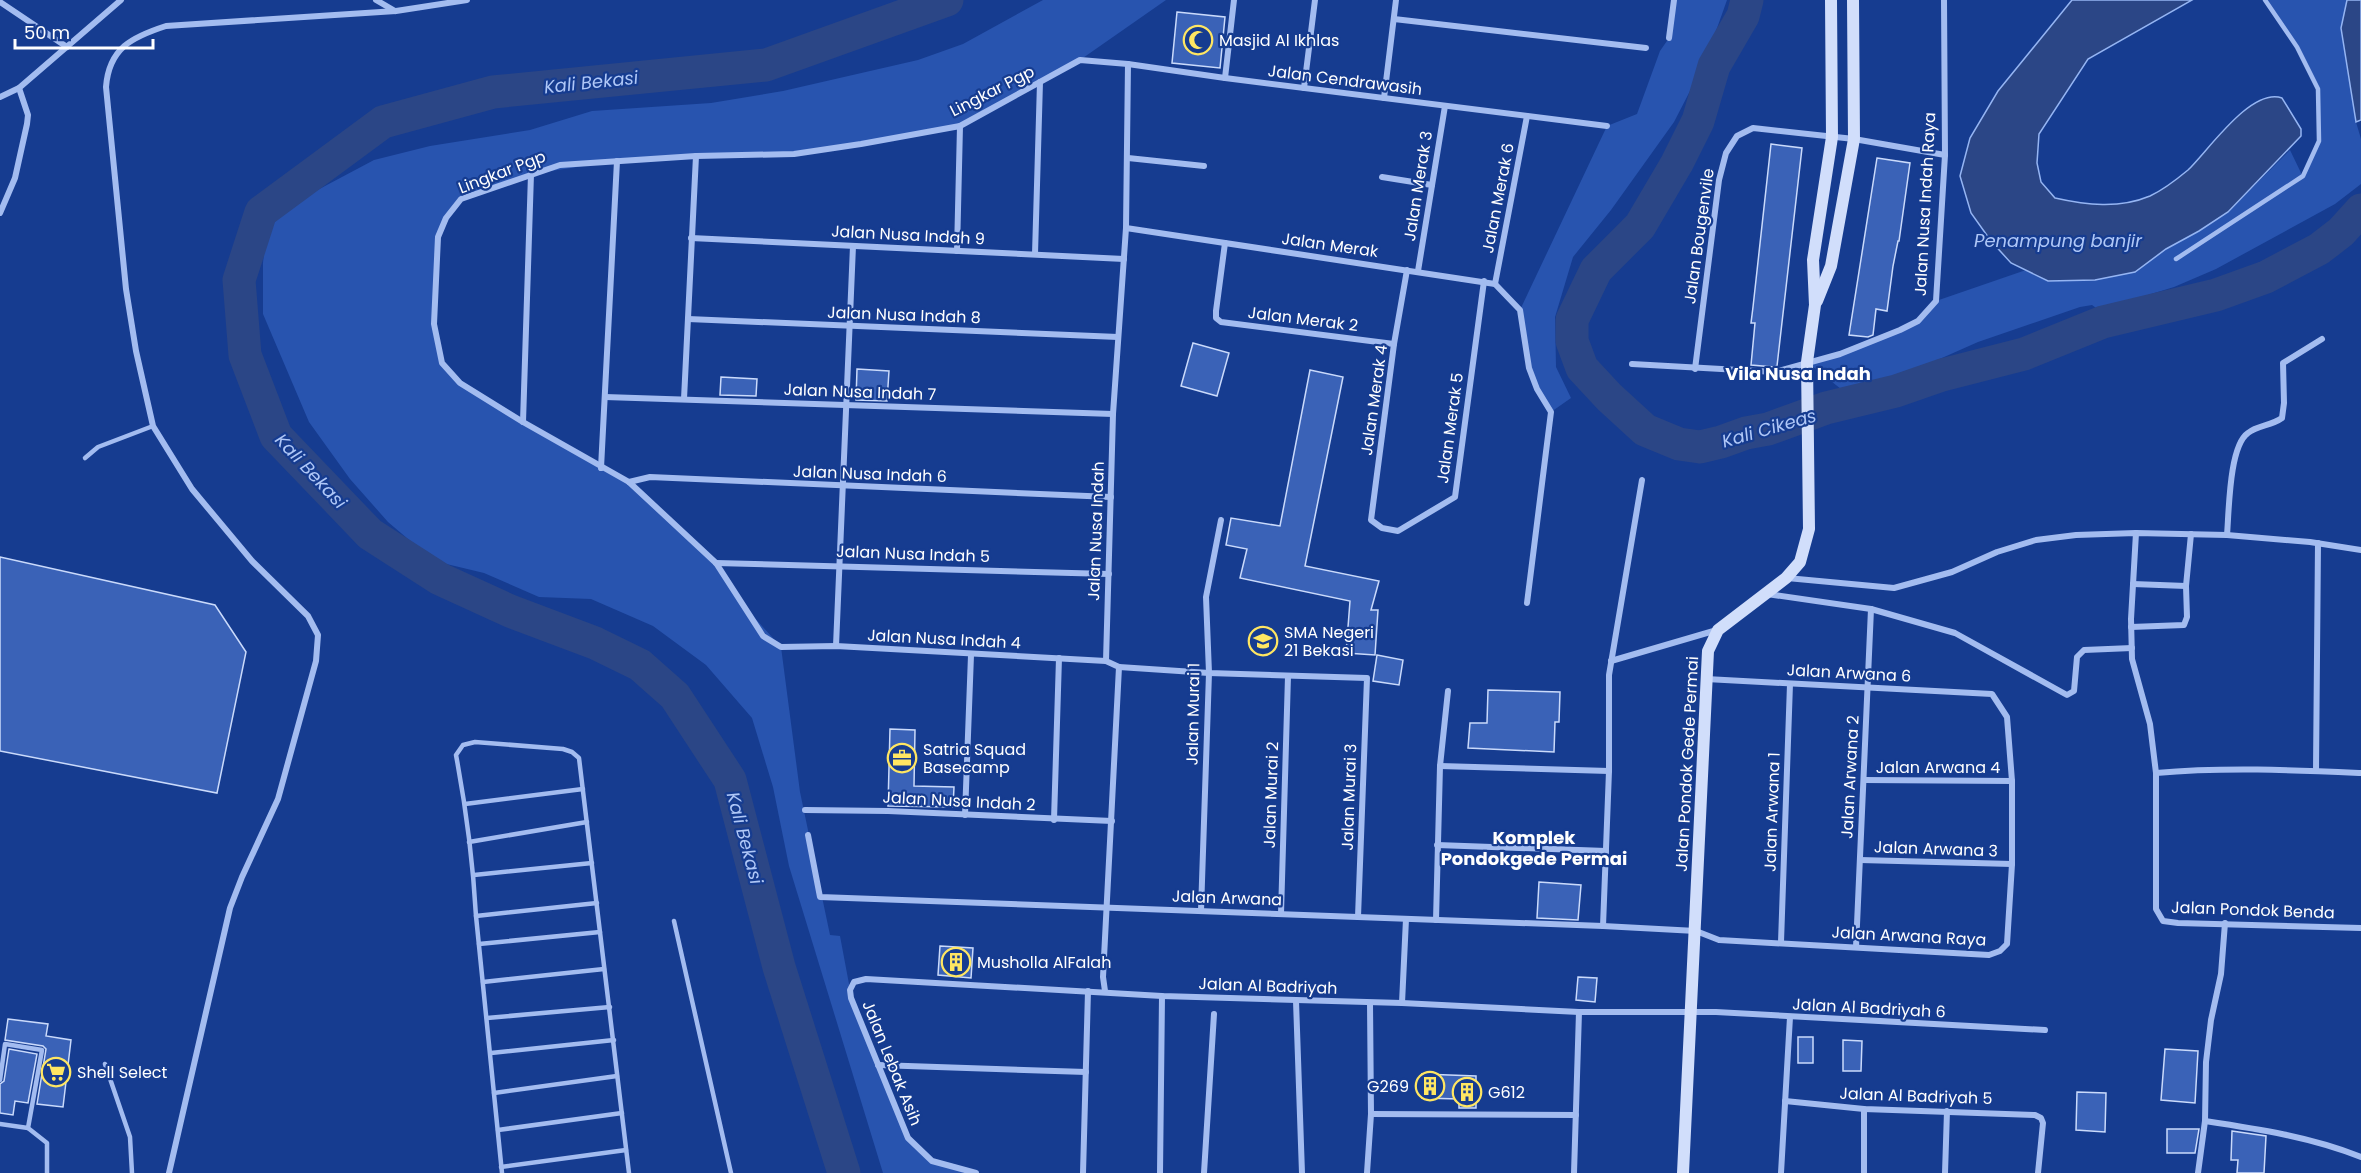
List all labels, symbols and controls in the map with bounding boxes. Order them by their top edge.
scale bar [15,12,153,50]
text: 50 m [24,20,70,45]
mosque icon: Masjid Al Ikhlas [1182,24,1214,56]
place label: Masjid Al Ikhlas [1219,29,1339,52]
street label: Jalan Cendrawasih [1267,59,1423,101]
street label: Lingkar Pgp [946,60,1038,122]
water label: Kali Bekasi [543,65,640,99]
street label: Jalan Nusa Indah Raya [1909,111,1941,297]
street label: Jalan Merak 3 [1398,129,1438,243]
street label: Jalan Merak 6 [1476,141,1520,255]
street label: Lingkar Pgp [455,145,549,199]
street label: Jalan Bougenvile [1678,167,1720,305]
street label: Jalan Nusa Indah 9 [831,219,985,251]
street label: Jalan Merak [1280,227,1381,263]
water label: Penampung banjir [1974,228,2143,253]
street label: Jalan Nusa Indah 8 [827,301,981,329]
street label: Jalan Merak 2 [1247,301,1359,337]
street label: Jalan Merak 4 [1355,343,1393,457]
district label: Vila Nusa Indah [1725,361,1871,386]
street label: Jalan Merak 5 [1431,371,1469,485]
street label: Jalan Nusa Indah 7 [783,378,937,406]
water label: Kali Cikeas [1719,403,1819,453]
water label: Kali Bekasi [270,428,353,515]
street label: Jalan Nusa Indah 6 [793,460,947,488]
street label: Jalan Nusa Indah [1082,461,1110,601]
street label: Jalan Nusa Indah 5 [836,540,990,568]
place label: SMA Negeri 21 Bekasi [1284,621,1374,662]
street label: Jalan Nusa Indah 4 [867,623,1021,655]
school or university icon: SMA Negeri 21 Bekasi [1247,625,1279,657]
street label: Jalan Pondok Gede Permai [1670,656,1704,872]
street label: Jalan Arwana 6 [1786,658,1912,688]
street label: Jalan Murai 1 [1181,662,1205,766]
street label: Jalan Arwana 2 [1835,715,1865,839]
place label: Satria Squad Basecamp [923,738,1026,779]
street label: Jalan Murai 2 [1258,741,1284,849]
office icon: Satria Squad Basecamp [886,742,918,774]
street label: Jalan Murai 3 [1336,743,1362,851]
street label: Jalan Arwana 1 [1758,752,1786,872]
street label: Jalan Arwana 4 [1876,756,2000,779]
street label: Jalan Nusa Indah 2 [882,786,1036,816]
water label: Kali Bekasi [721,789,769,887]
district label: Komplek Pondokgede Permai [1441,825,1627,871]
street label: Jalan Arwana 3 [1874,835,1998,863]
street label: Jalan Arwana [1171,885,1283,911]
street label: Jalan Pondok Benda [2171,896,2335,924]
street label: Jalan Arwana Raya [1831,920,1987,952]
building icon: Musholla AlFalah [940,946,972,978]
place label: Musholla AlFalah [977,951,1111,974]
street label: Jalan Al Badriyah [1198,972,1338,1000]
street label: Jalan Al Badriyah 6 [1792,993,1946,1023]
street label: Jalan Lebak Asih [856,997,928,1129]
supermarket icon: Shell Select [40,1056,72,1088]
place label: Shell Select [77,1061,168,1084]
building icon: G269 [1414,1070,1446,1102]
place label: G269 [1367,1075,1409,1098]
building icon: G612 [1451,1076,1483,1108]
place label: G612 [1488,1081,1525,1104]
street label: Jalan Al Badriyah 5 [1839,1082,1993,1110]

